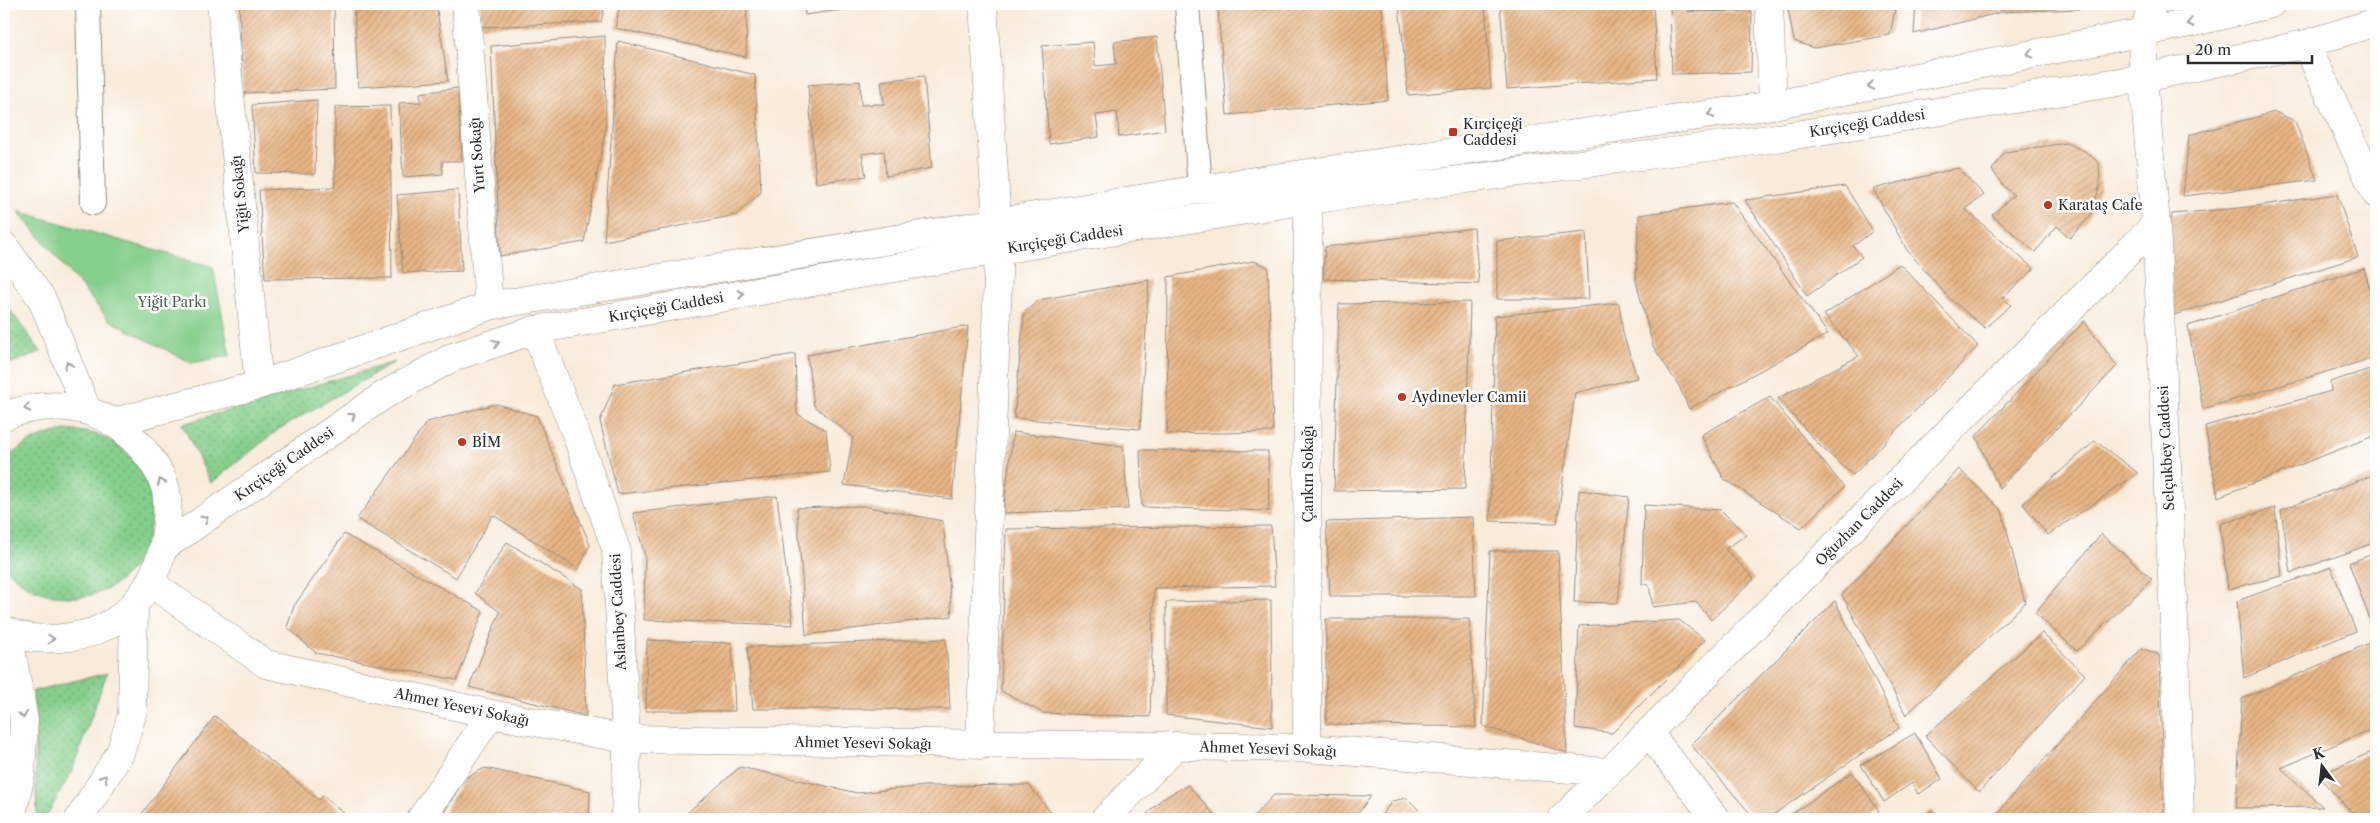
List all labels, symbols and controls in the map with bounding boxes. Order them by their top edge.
one-way arrow [2185,17,2194,28]
scale bar [2188,32,2311,64]
text: 20 m [2195,40,2231,59]
one-way arrow [2026,49,2035,59]
one-way arrow [1866,80,1875,91]
street label: Kırçiçeği Caddesi [1808,105,1926,141]
one-way arrow [1706,108,1714,119]
place label: Kırçiçeği Caddesi [1463,115,1522,149]
street label: Yurt Sokağı [465,117,489,194]
marker: Kırçiçeği Caddesi [1447,126,1459,138]
street label: Yiğit Sokağı [227,154,253,235]
place label: Karataş Cafe [2058,196,2143,214]
marker: Karataş Cafe [2042,199,2054,211]
street label: Kırçiçeği Caddesi [1006,221,1124,257]
street label: Kırçiçeği Caddesi [607,288,725,326]
one-way arrow [737,290,746,300]
park label: Yiğit Parkı [136,293,207,311]
one-way arrow [492,339,500,349]
one-way arrow [64,361,75,370]
street label: Selçukbey Caddesi [2154,385,2178,511]
place label: Aydınevler Camii [1411,388,1527,406]
marker: Aydınevler Camii [1396,391,1408,403]
one-way arrow [23,403,32,413]
one-way arrow [347,413,356,422]
street label: Kırçiçeği Caddesi [231,423,337,505]
street label: Çankırı Sokağı [1299,426,1317,522]
place label: BİM [472,433,501,451]
marker: BİM [456,436,468,448]
street label: Oğuzhan Caddesi [1811,474,1907,570]
one-way arrow [157,478,168,487]
one-way arrow [199,516,208,525]
street label: Aslanbey Caddesi [606,553,630,672]
one-way arrow [48,634,55,644]
street label: Ahmet Yesevi Sokağı [392,684,531,730]
one-way arrow [17,711,28,719]
street label: Ahmet Yesevi Sokağı [793,733,932,753]
street label: Ahmet Yesevi Sokağı [1198,738,1337,760]
north arrow [2298,740,2348,790]
text: K [2311,743,2327,764]
one-way arrow [98,774,108,783]

